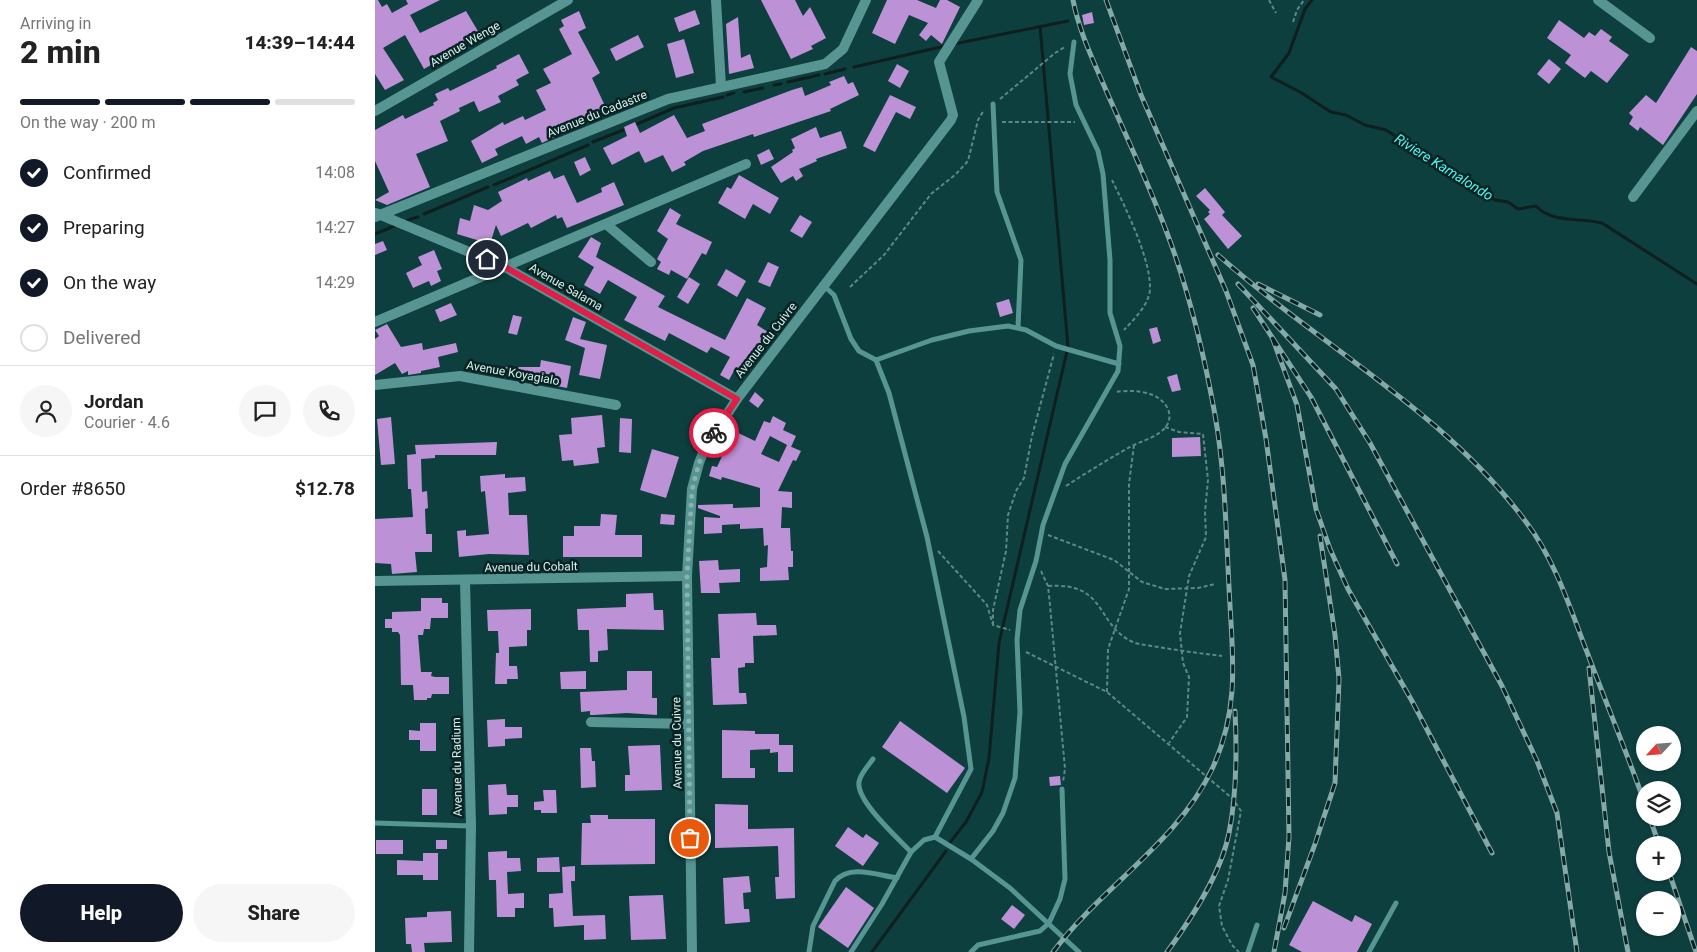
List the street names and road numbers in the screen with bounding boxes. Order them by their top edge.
street label: Avenue Wenge [427,18,503,70]
street label: Avenue du Cadastre [545,88,649,140]
street label: Avenue Salama [527,260,605,314]
street label: Avenue du Cuivre [732,299,800,381]
street label: Avenue Koyagialo [465,358,561,388]
street label: Avenue du Cobalt [484,559,578,575]
street label: Avenue du Cuivre [669,697,685,789]
street label: Avenue du Radium [449,717,465,817]

